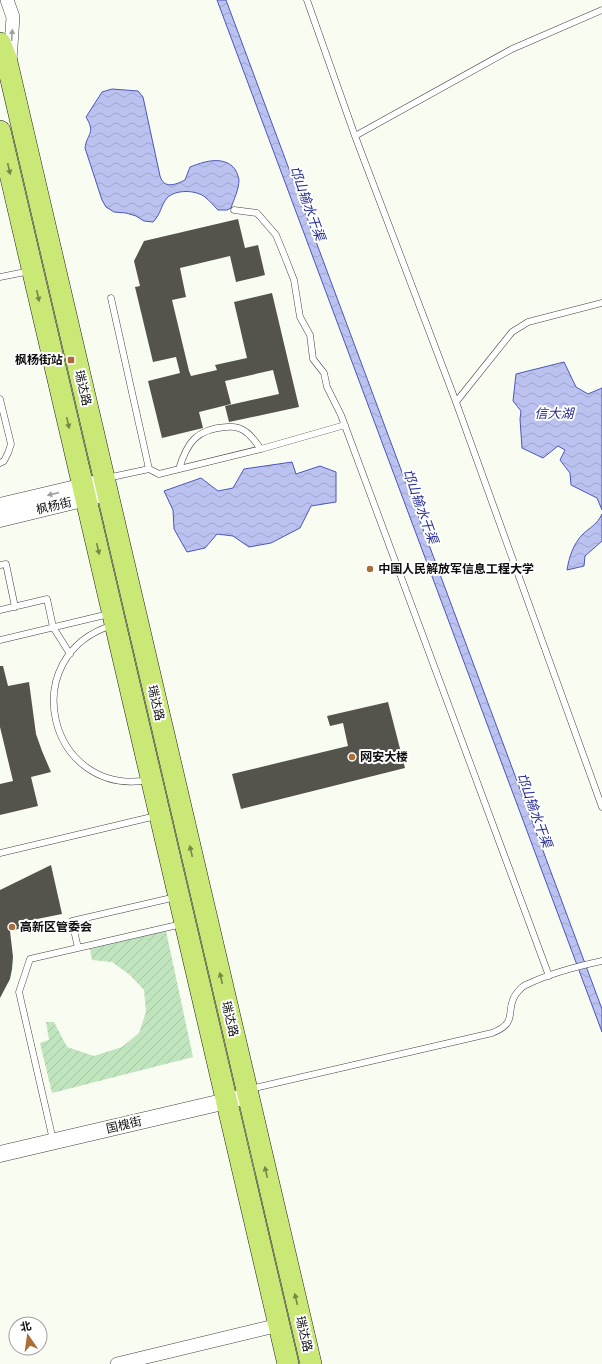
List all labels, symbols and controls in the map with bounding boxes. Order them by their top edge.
one-way arrow [8,29,15,41]
one-way arrow [6,163,12,176]
water label: 邙山输水干渠 [287,164,329,244]
one-way arrow [36,290,42,302]
place label: 枫杨街站 [15,353,63,367]
marker: 枫杨街站 [66,355,76,365]
street label: 瑞达路 [72,369,94,407]
water label: 信大湖 [534,406,575,421]
one-way arrow [65,417,71,429]
water label: 邙山输水干渠 [400,467,442,547]
one-way arrow [47,491,59,497]
street label: 枫杨街 [35,495,73,517]
one-way arrow [95,543,101,555]
place label: 中国人民解放军信息工程大学 [378,562,534,576]
marker: 中国人民解放军信息工程大学 [365,564,375,574]
street label: 瑞达路 [145,684,167,722]
place label: 网安大楼 [360,750,408,764]
marker: 网安大楼 [347,752,357,762]
water label: 邙山输水干渠 [514,771,556,851]
one-way arrow [187,845,193,857]
place label: 高新区管委会 [20,920,92,934]
marker: 高新区管委会 [7,922,17,932]
one-way arrow [217,971,223,984]
street label: 瑞达路 [219,1000,241,1038]
street label: 国槐街 [105,1114,143,1136]
one-way arrow [263,1166,269,1178]
one-way arrow [293,1293,299,1305]
street label: 瑞达路 [293,1315,315,1353]
north arrow [8,1316,48,1356]
text: 北 [19,1319,33,1334]

